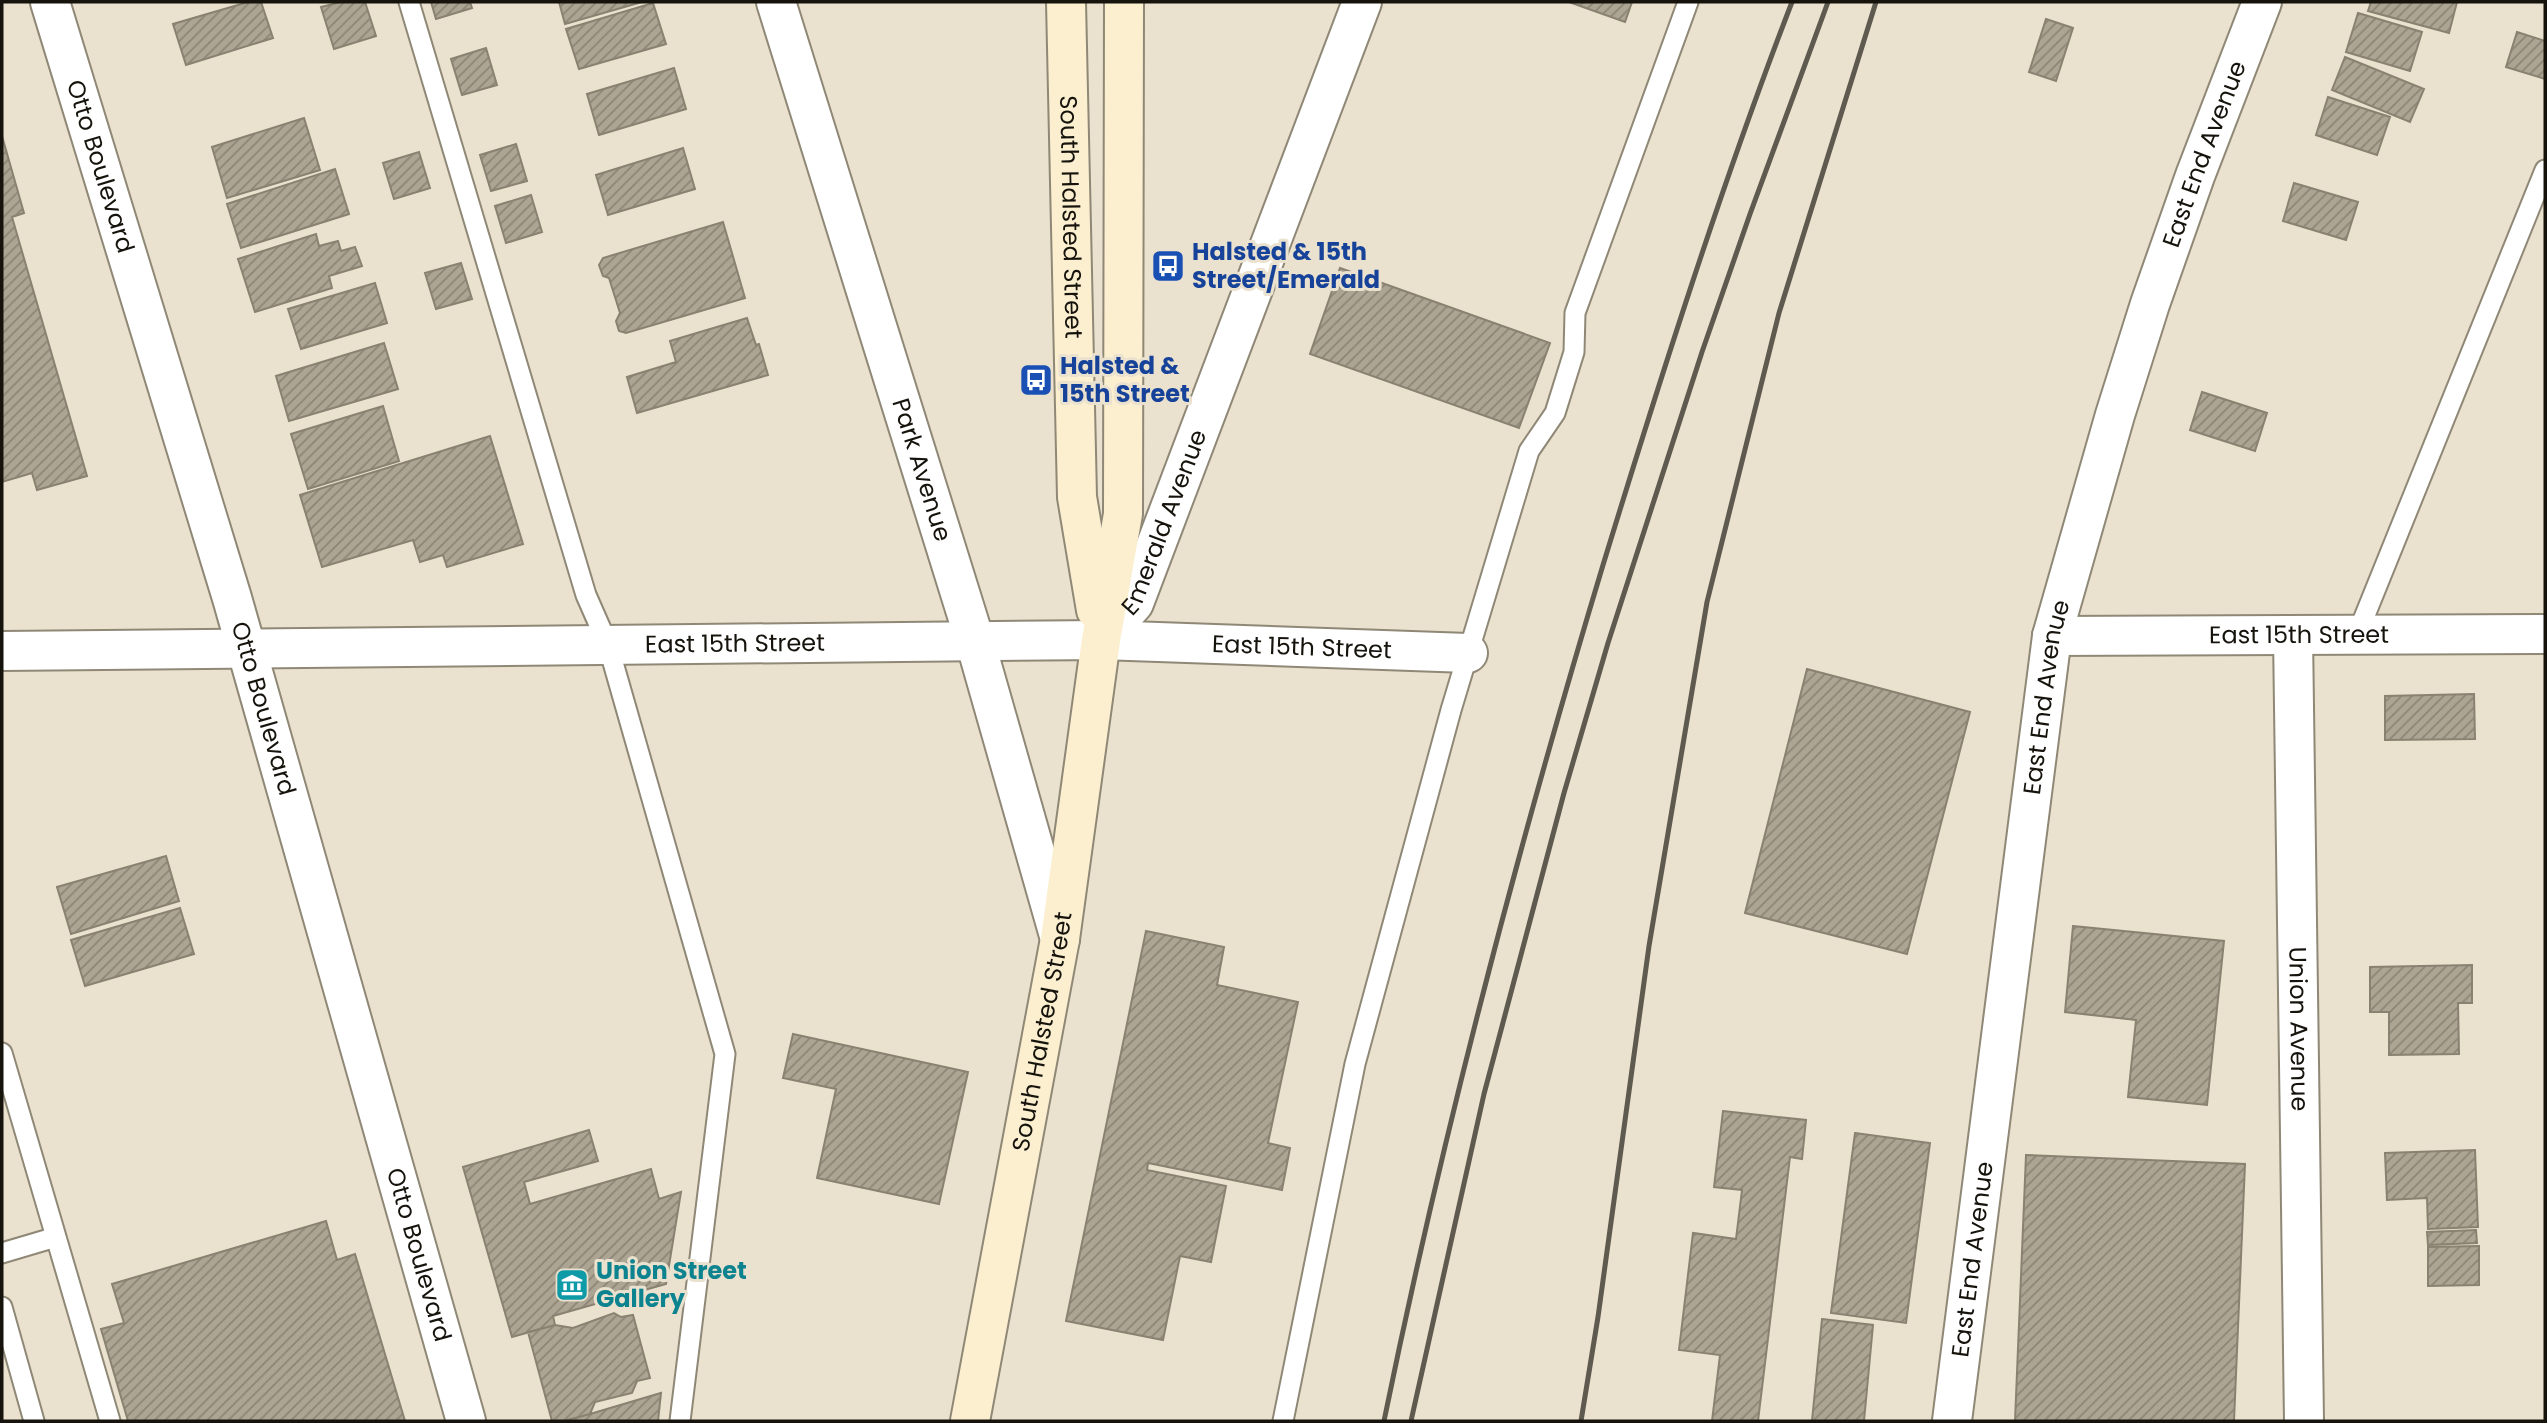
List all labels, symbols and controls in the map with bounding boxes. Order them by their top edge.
street label: East End Avenue [2154,56,2254,252]
street label: Otto Boulevard [59,76,143,257]
street label: South Halsted Street [1052,95,1090,339]
place label: Halsted & 15th Street/Emerald [1192,235,1380,296]
bus stop icon: Halsted & 15th Street/Emerald [1149,247,1187,285]
place label: Halsted & 15th Street [1060,349,1190,410]
bus stop icon: Halsted & 15th Street [1017,361,1055,399]
street label: Park Avenue [884,394,960,545]
street label: Emerald Avenue [1114,425,1214,622]
street label: East End Avenue [2015,596,2078,796]
street label: Otto Boulevard [223,618,304,799]
street label: East 15th Street [2209,618,2389,651]
street label: East 15th Street [645,626,825,661]
street label: East 15th Street [1211,627,1392,666]
street label: South Halsted Street [1004,910,1080,1154]
street label: Union Avenue [2281,946,2317,1112]
street label: East End Avenue [1943,1160,2001,1359]
street label: Otto Boulevard [379,1164,460,1345]
place label: Union Street Gallery [596,1254,747,1315]
museum icon: Union Street Gallery [553,1266,591,1304]

